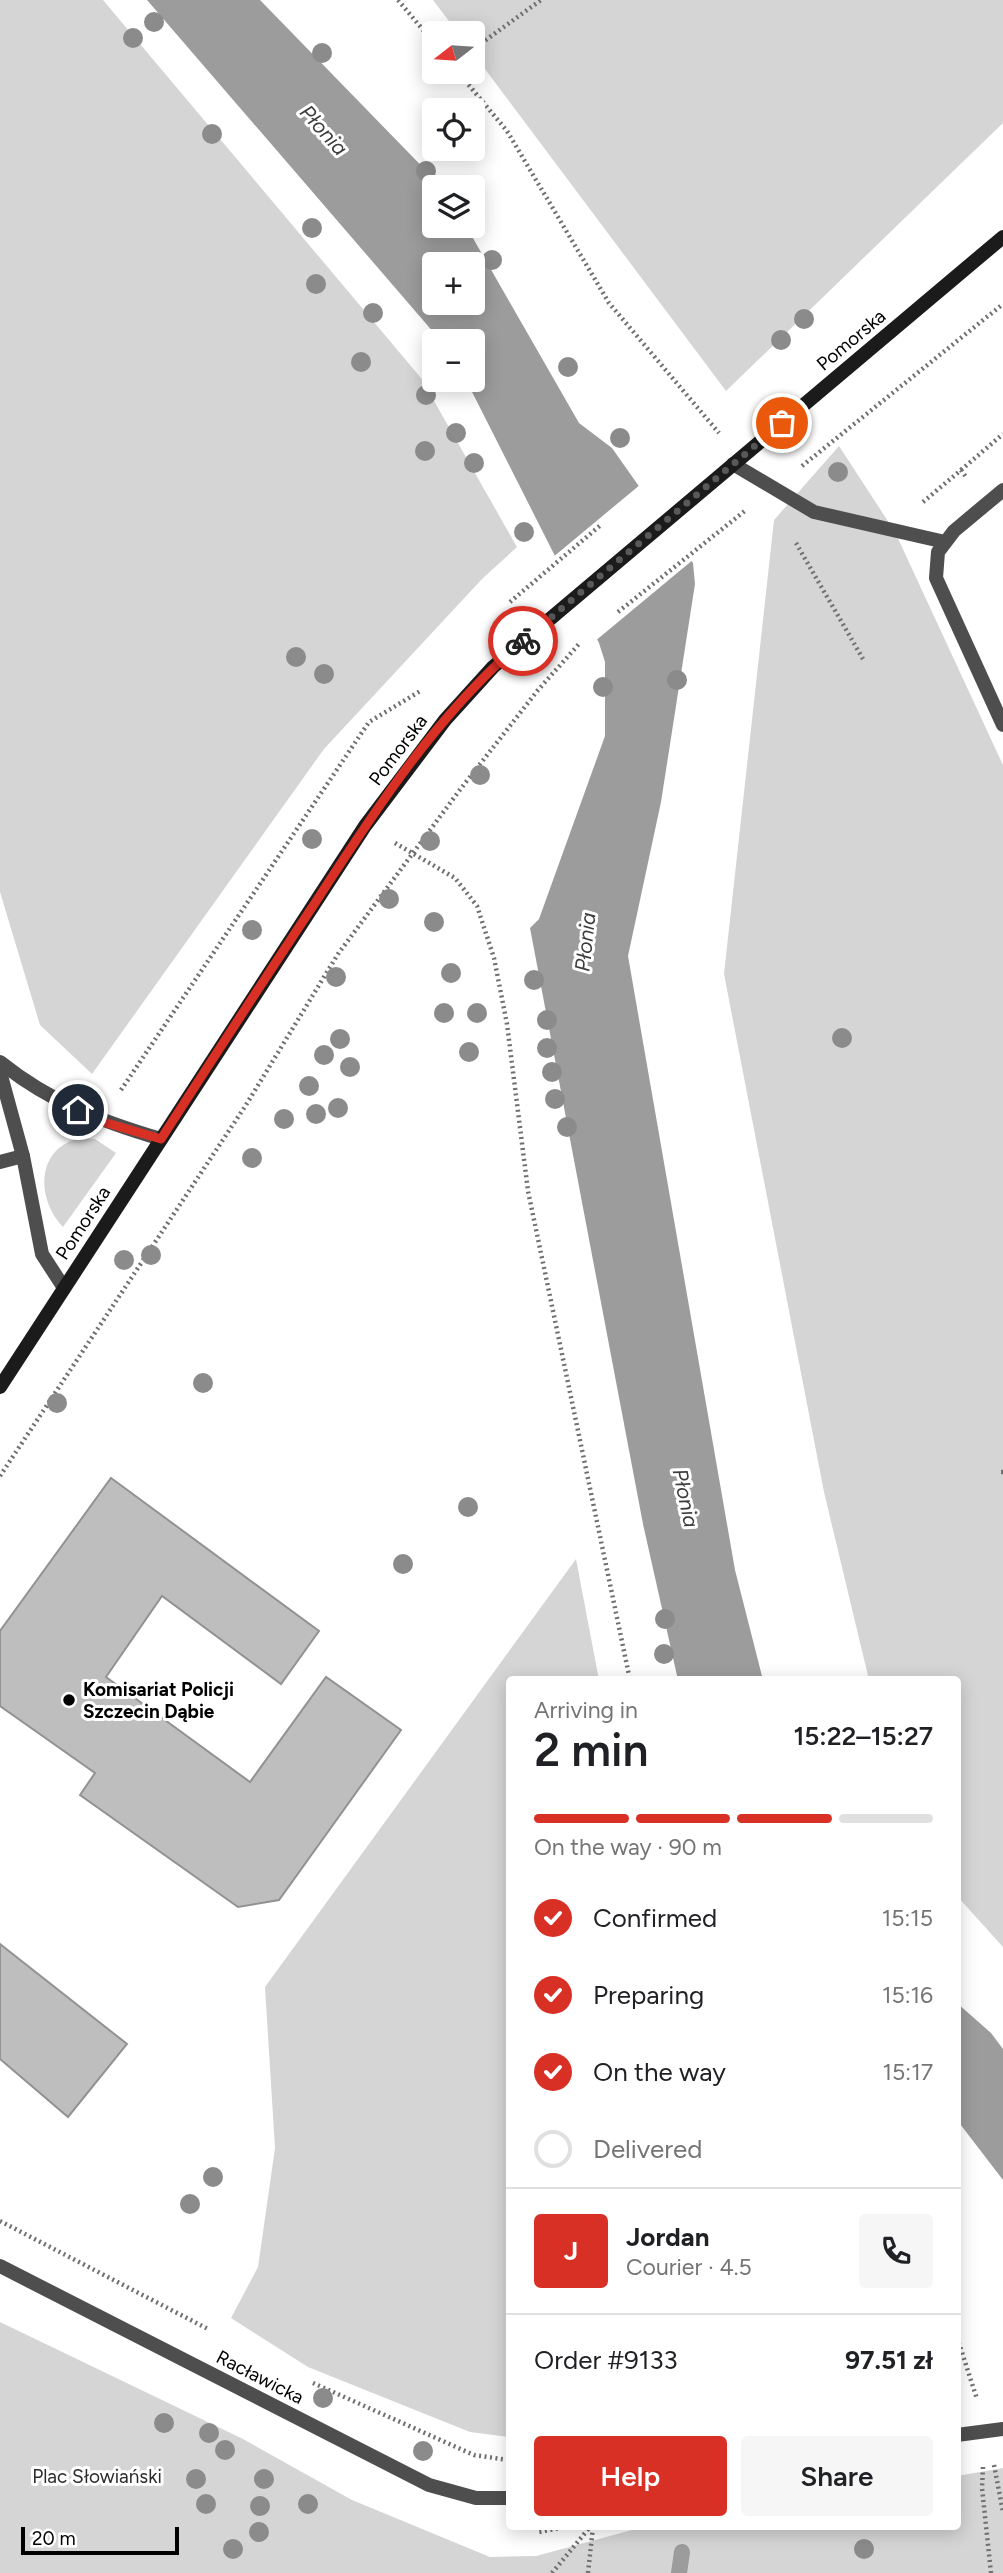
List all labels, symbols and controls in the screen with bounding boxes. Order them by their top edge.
north arrow [422,21,485,84]
map controls [422,21,485,392]
button: locate [422,98,485,161]
water label: Płonia [295,100,353,160]
button: layers [422,175,485,238]
button: + [422,252,485,315]
street label: Pomorska [812,305,890,375]
button: − [422,329,485,392]
pin [752,393,812,453]
icon: bag [763,404,801,442]
courier [488,606,558,676]
icon: bike [504,622,542,660]
street label: Pomorska [364,710,432,790]
water label: Płonia [569,911,601,973]
pin [48,1080,108,1140]
icon: home [59,1091,97,1129]
street label: Pomorska [51,1182,115,1264]
water label: Płonia [668,1466,704,1530]
place label: Komisariat Policji Szczecin Dąbie [83,1678,234,1723]
marker: Komisariat Policji Szczecin Dąbie [61,1692,77,1708]
text: Arriving in [534,1696,638,1724]
text: 15:22–15:27 [793,1720,933,1752]
text: 2 min [534,1722,649,1778]
text: On the way · 90 m [534,1833,722,1861]
icon: check [534,1899,572,1937]
text: Confirmed [593,1902,717,1934]
text: 15:15 [882,1904,933,1932]
icon: check [534,1976,572,2014]
text: Preparing [593,1979,704,2011]
text: 15:16 [882,1981,933,2009]
icon: check [534,2053,572,2091]
text: On the way [593,2056,726,2088]
text: 15:17 [883,2058,933,2086]
text: Delivered [593,2133,702,2165]
button: phone [859,2214,933,2288]
text: Jordan [626,2221,709,2253]
text: J [564,2235,578,2267]
text: Courier · 4.5 [626,2253,752,2281]
text: Order #9133 [534,2344,678,2376]
text: 97.51 zł [845,2344,933,2376]
street label: Racławicka [212,2345,308,2409]
button: Help [534,2436,727,2516]
button: Share [741,2436,933,2516]
park label: Plac Słowiański [32,2465,162,2488]
scale bar [21,2524,178,2556]
text: 20 m [32,2527,76,2550]

